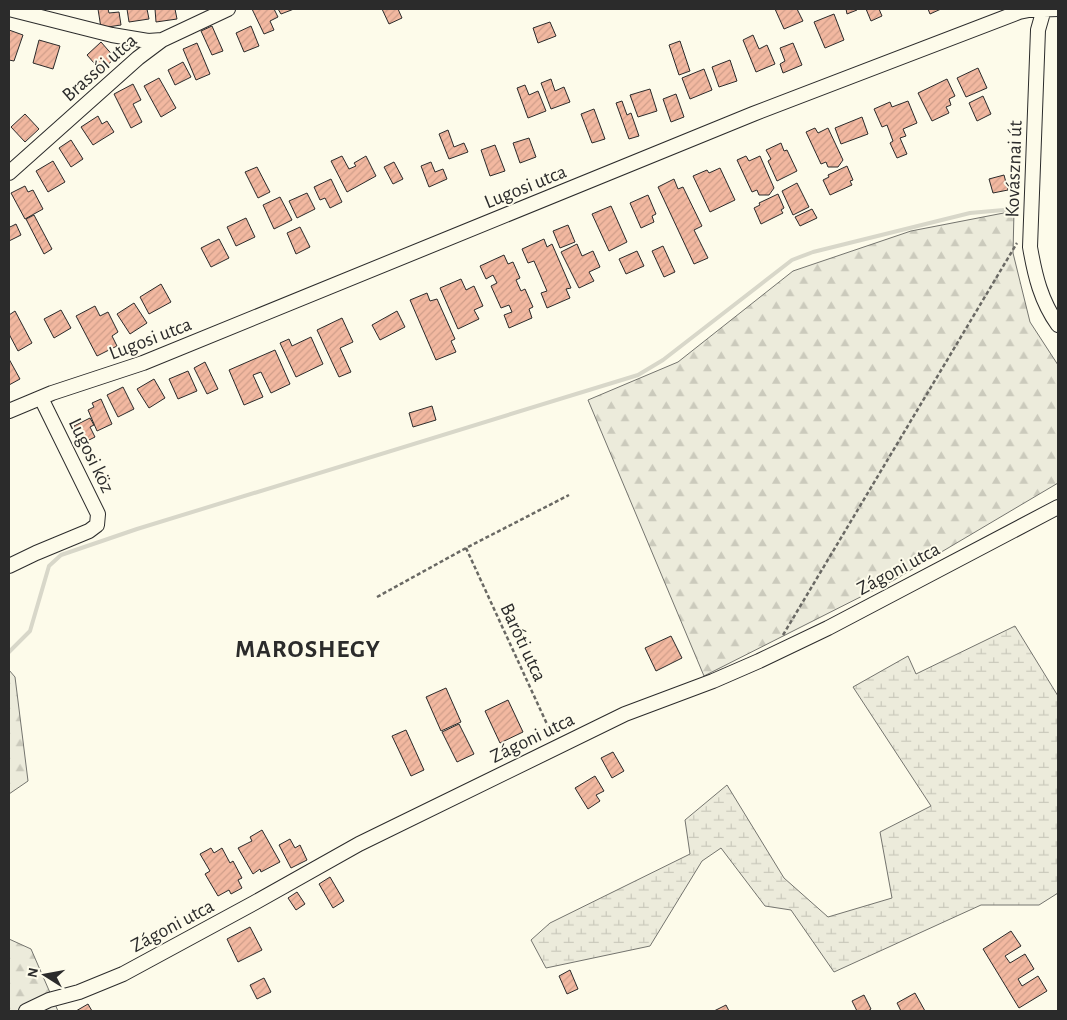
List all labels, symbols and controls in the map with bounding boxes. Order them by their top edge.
street label: Brassói utca [58,30,141,105]
street label: Kovásznai út [1002,119,1026,218]
street label: Lugosi utca [481,161,569,212]
street label: Lugosi utca [106,314,194,364]
street label: Lugosi köz [65,415,118,496]
street label: Zágoni utca [854,539,943,599]
street label: Baróti utca [496,600,550,685]
district label: MAROSHEGY [235,637,381,662]
street label: Zágoni utca [487,709,578,767]
street label: Zágoni utca [128,896,217,956]
north arrow [20,950,70,1000]
text: N [25,967,41,979]

